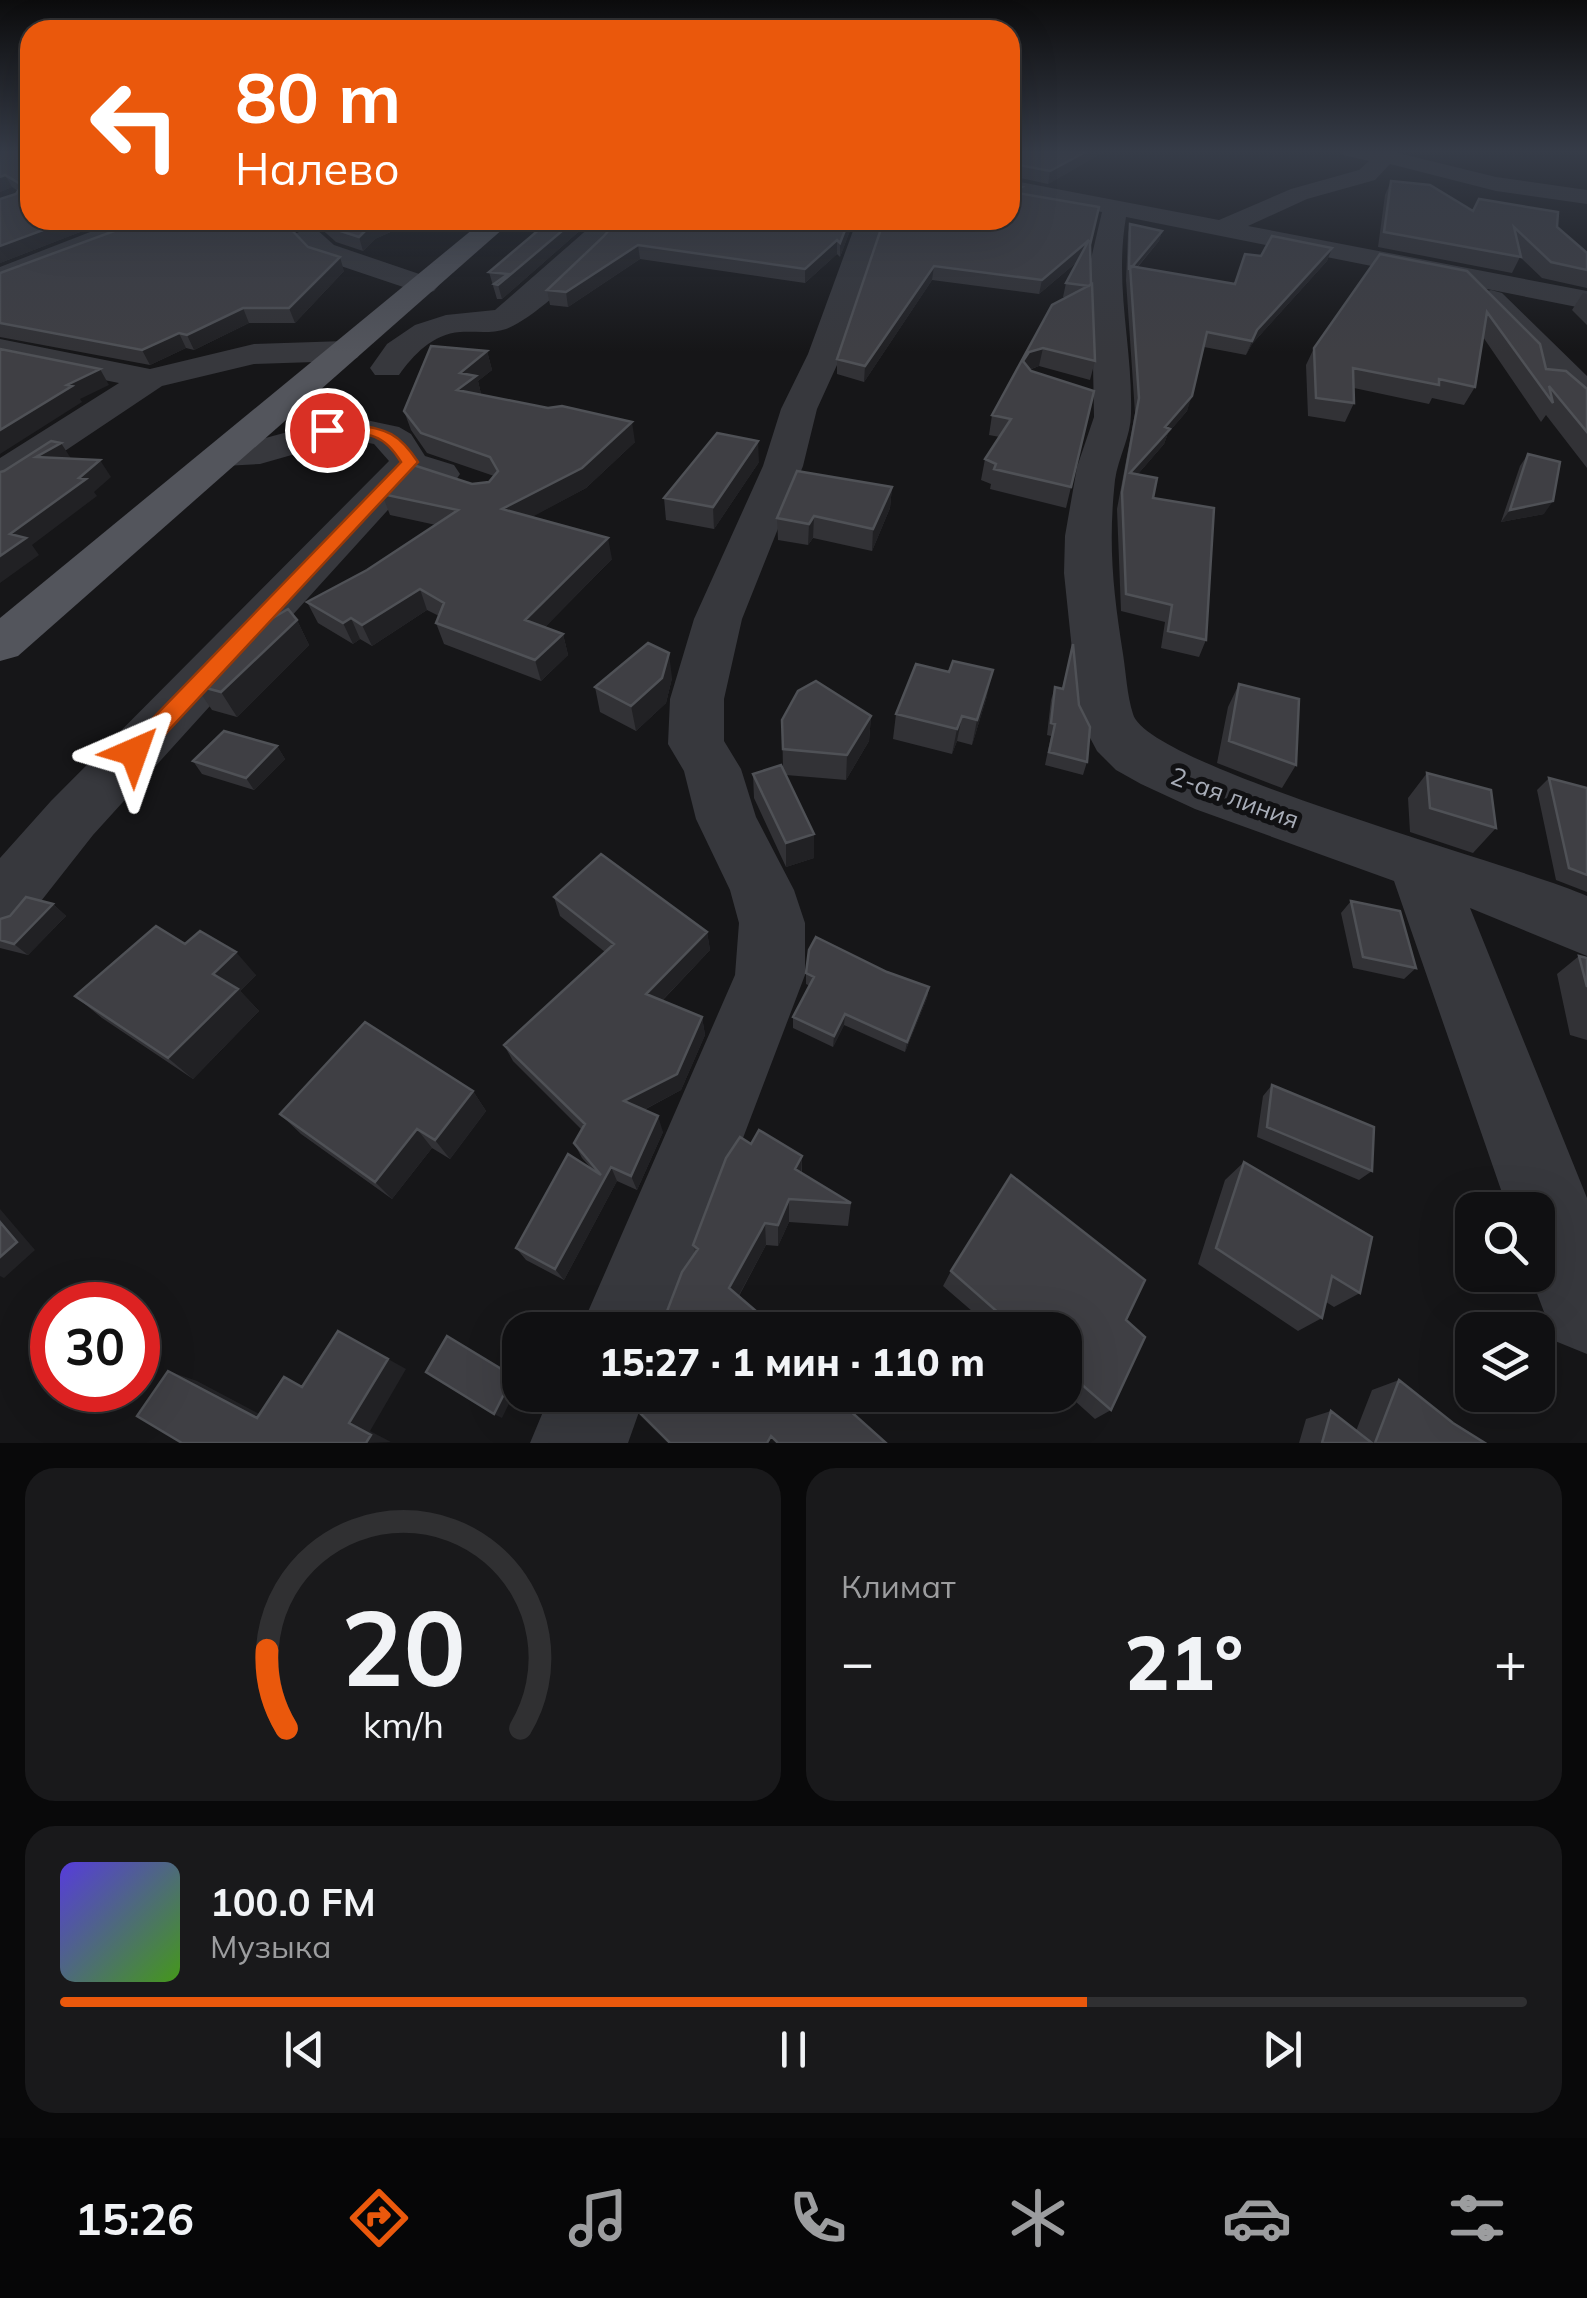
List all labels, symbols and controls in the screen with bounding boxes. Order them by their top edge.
text: 80 m [235,53,401,141]
icon: left [70,60,200,190]
text: Налево [235,140,400,196]
pin [285,388,370,473]
icon: arrive [300,403,355,458]
position arrow [82,700,186,804]
street label: 2-ая линия [1167,759,1303,835]
map controls [1455,1192,1555,1412]
button: search [1455,1192,1555,1292]
speed limit sign: 30 [30,1282,160,1412]
button: layers [1455,1312,1555,1412]
text: 15:27 · 1 мин · 110 m [599,1338,985,1386]
text: Климат [841,1566,955,1606]
text: 20 [341,1581,465,1712]
text: 21° [1125,1615,1243,1709]
text: − [841,1627,874,1696]
text: + [1494,1627,1527,1696]
text: km/h [363,1702,443,1747]
text: 100.0 FM [210,1878,376,1926]
text: Музыка [210,1926,332,1966]
icon: previous [277,2022,332,2077]
icon: pause [766,2022,821,2077]
icon: next [1255,2022,1310,2077]
icon: directions [344,2183,414,2253]
icon: music [563,2183,633,2253]
icon: phone [783,2183,853,2253]
icon: climate [1003,2183,1073,2253]
icon: car [1222,2183,1292,2253]
icon: filters [1442,2183,1512,2253]
text: 15:26 [75,2190,194,2246]

